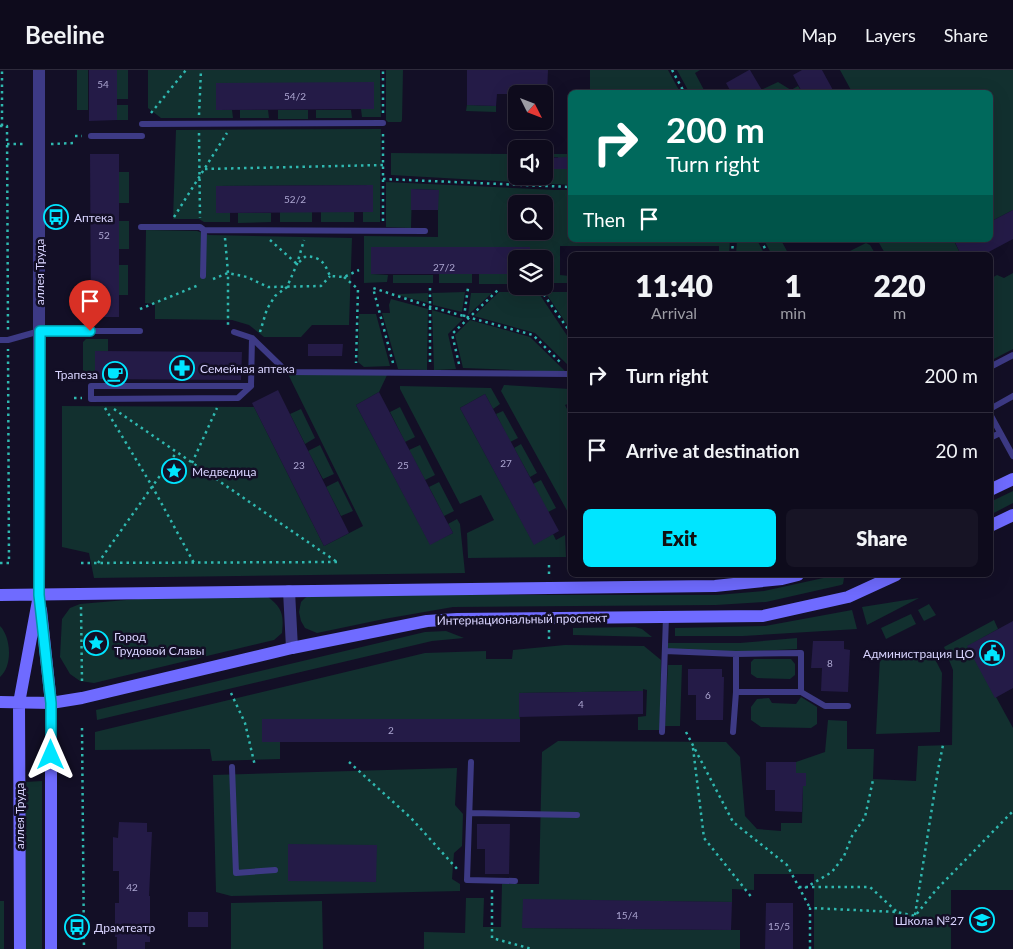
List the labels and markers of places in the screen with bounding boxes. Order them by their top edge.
bus stop icon: Аптека [43,204,69,230]
place label: Аптека [74,210,113,225]
pin [69,280,111,331]
pharmacy icon: Семейная аптека [169,355,195,381]
cafe icon: Трапеза [102,361,128,387]
place label: Семейная аптека [200,361,295,376]
place label: Трапеза [55,367,98,382]
place icon: Медведица [161,458,187,484]
place label: Медведица [192,464,256,479]
place label: Город Трудовой Славы [114,629,204,658]
place icon: Город Трудовой Славы [83,630,109,656]
public building icon: Администрация ЦО [979,640,1005,666]
place label: Администрация ЦО [863,646,974,661]
school or university icon: Школа №27 [969,907,995,933]
place label: Школа №27 [895,913,964,928]
bus stop icon: Драмтеатр [64,914,90,940]
place label: Драмтеатр [94,920,156,935]

